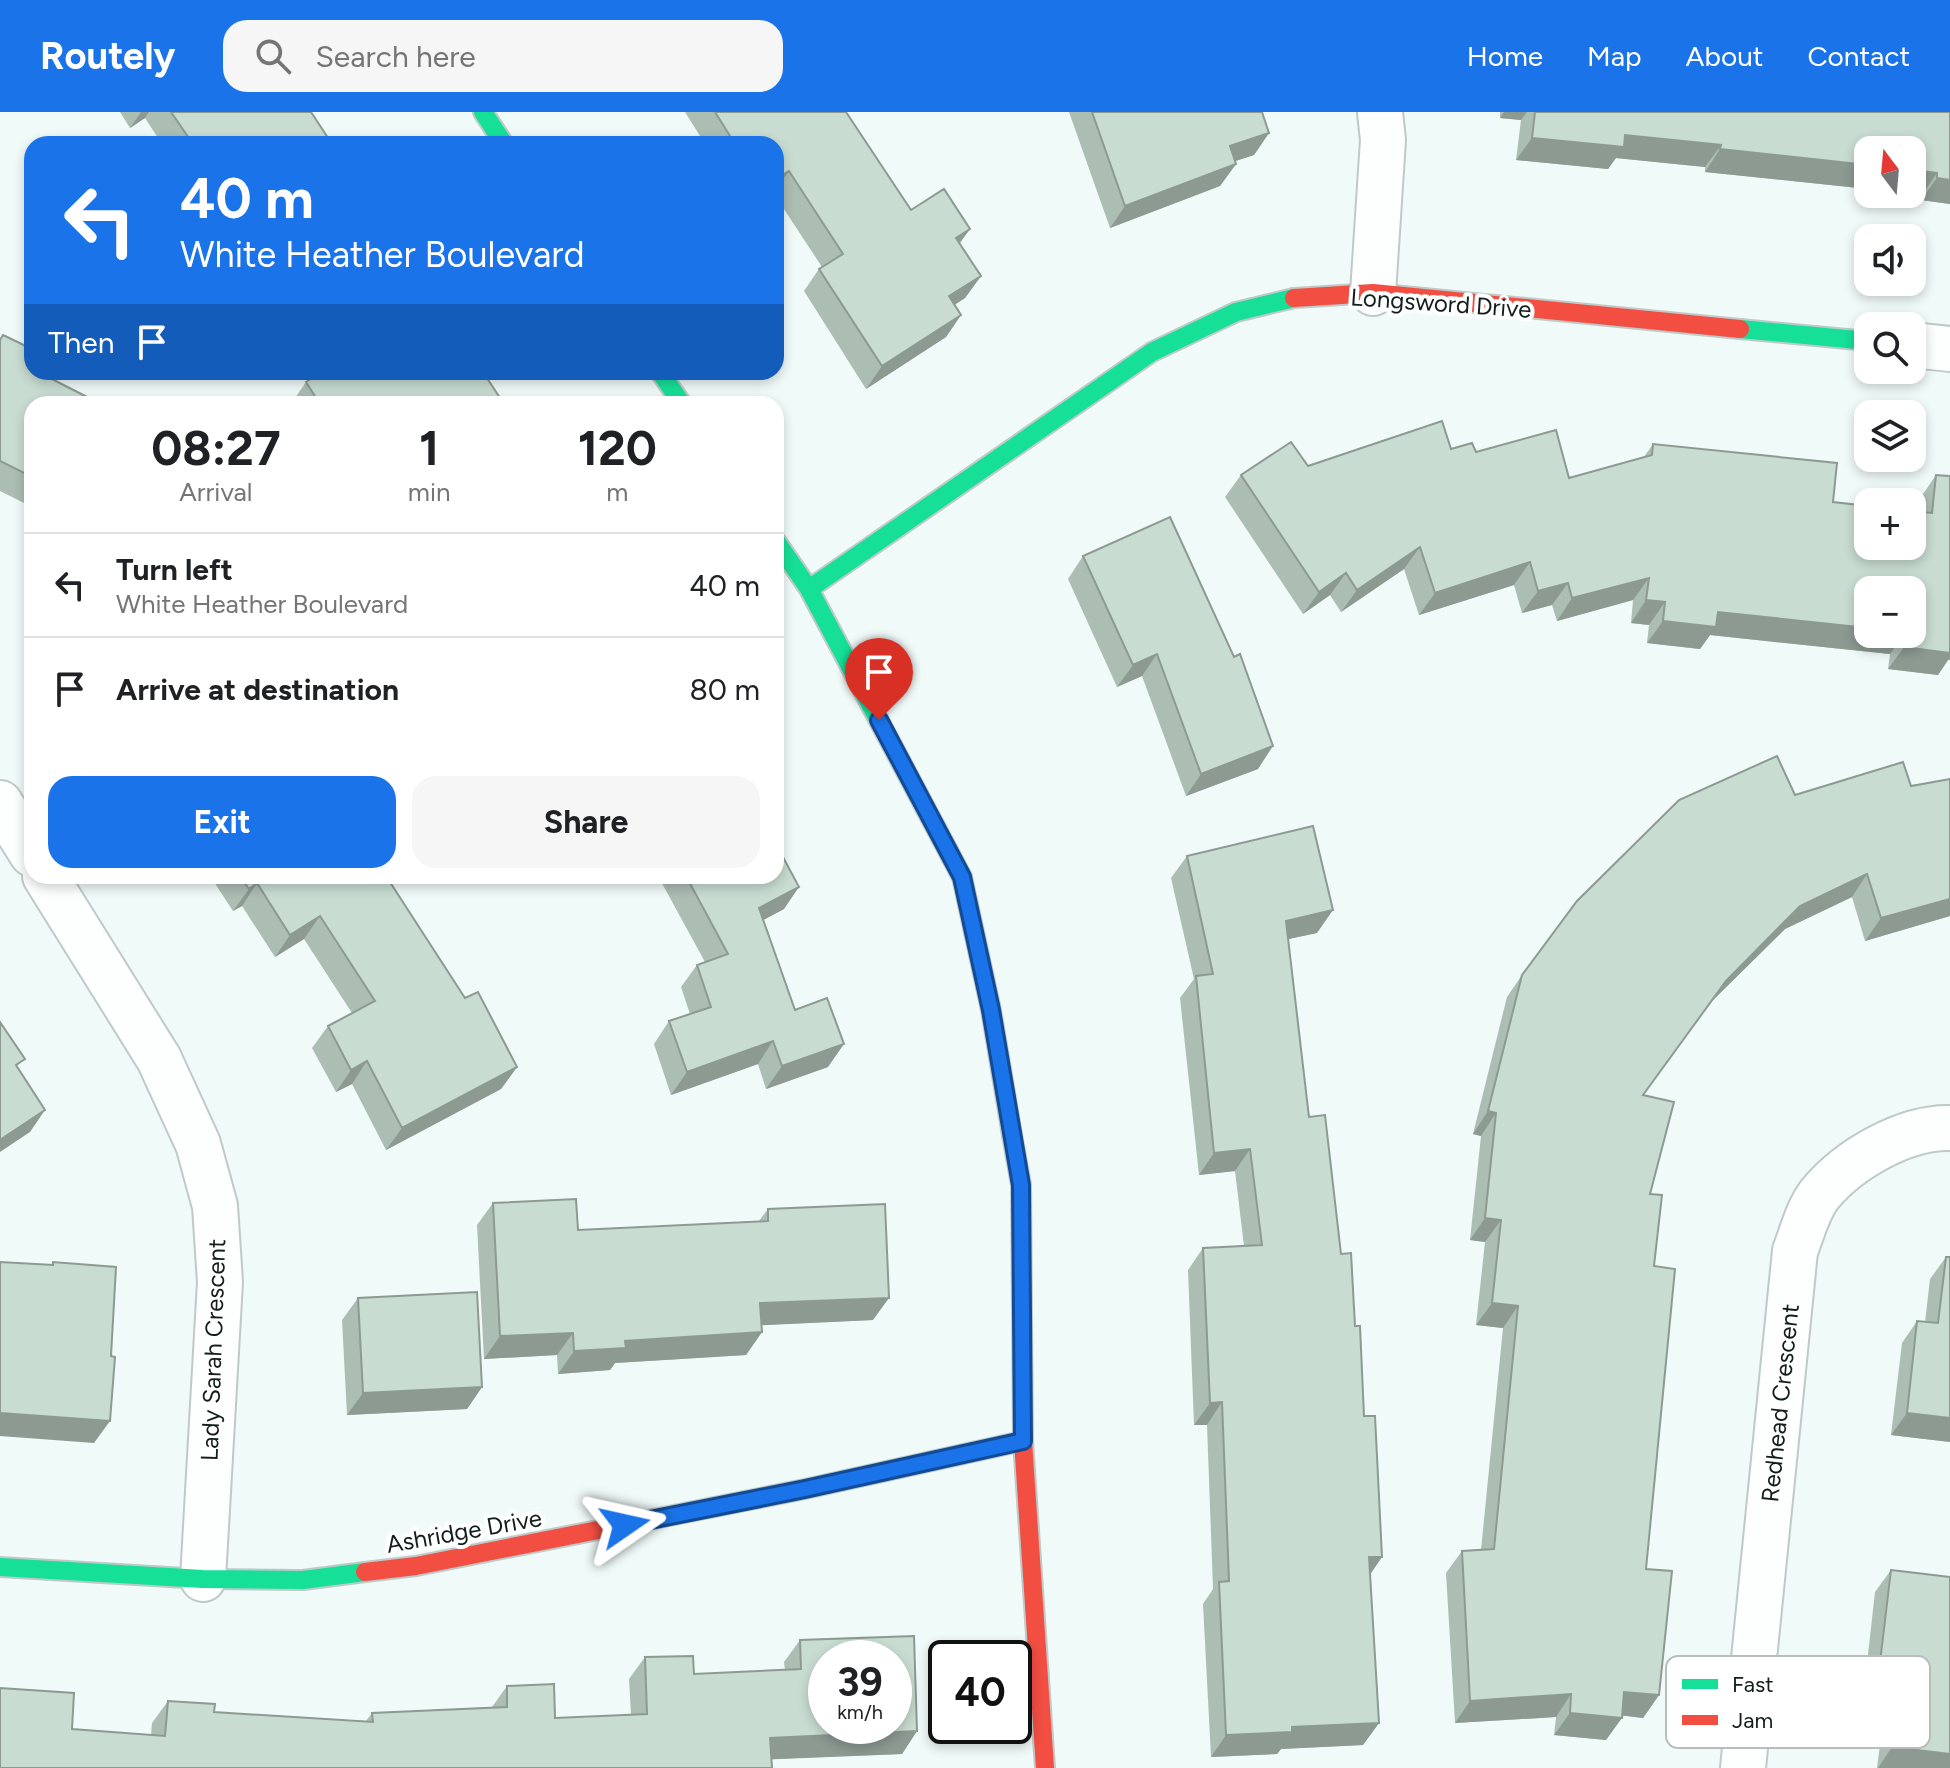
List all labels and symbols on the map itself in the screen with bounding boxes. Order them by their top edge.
north arrow [1854,136,1926,208]
street label: Longsword Drive [1350,282,1532,324]
pin [845,638,913,720]
street label: Lady Sarah Crescent [195,1238,231,1462]
street label: Redhead Crescent [1755,1302,1805,1504]
position arrow [583,1483,667,1567]
street label: Ashridge Drive [384,1503,544,1559]
speed limit sign: 40 [928,1640,1032,1744]
legend [1666,1656,1930,1748]
text: Fast [1732,1671,1774,1698]
text: Jam [1732,1707,1773,1734]

